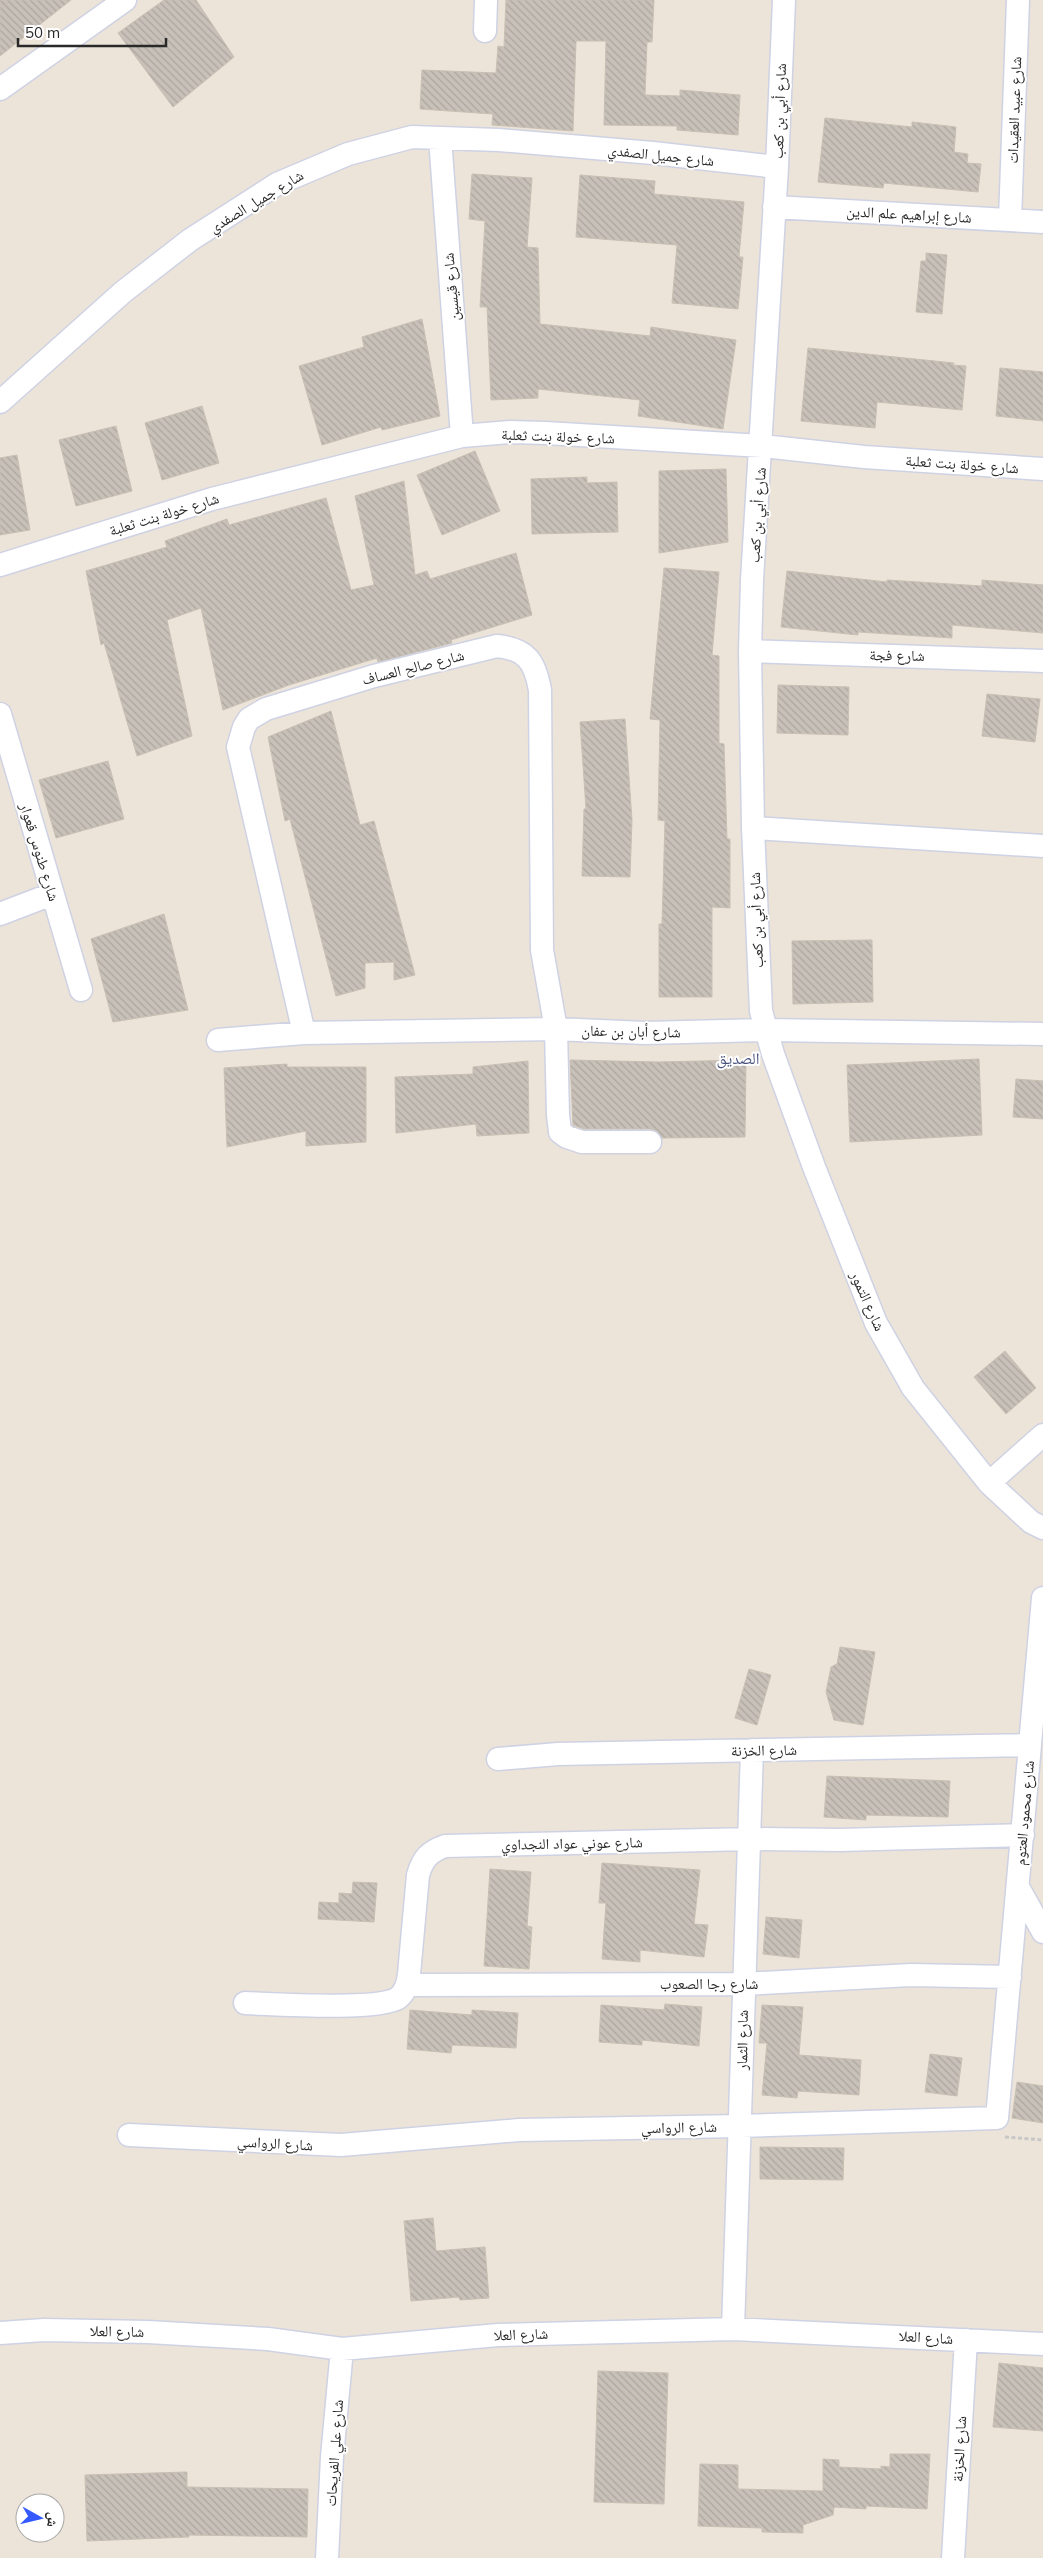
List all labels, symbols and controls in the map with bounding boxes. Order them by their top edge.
scale bar [18,15,165,47]
text: 50 m [25,23,60,42]
street label: شارع عبيد العقيدات [1003,56,1026,164]
street label: شارع أبي بن كعب [768,63,793,159]
street label: شارع جميل الصفدي [607,140,715,173]
street label: شارع جميل الصفدي [205,165,308,239]
street label: شارع إبراهيم علم الدين [846,201,972,228]
street label: شارع قيسين [439,252,464,322]
street label: شارع خولة بنت ثعلبة [501,425,615,448]
street label: شارع خولة بنت ثعلبة [905,451,1020,478]
street label: شارع أبي بن كعب [744,466,773,564]
street label: شارع خولة بنت ثعلبة [107,488,222,541]
street label: شارع صالح العساف [360,645,466,690]
street label: شارع فجة [869,645,925,666]
street label: شارع طنوس قعوار [15,800,64,904]
street label: شارع أبي بن كعب [745,872,770,968]
street label: شارع أبان بن عفان [581,1021,681,1042]
district label: الصديق [717,1048,760,1069]
street label: شارع التمور [845,1267,890,1334]
street label: شارع الخزنة [731,1740,797,1761]
street label: شارع محمود العتوم [1010,1760,1039,1866]
street label: شارع عوني عواد النجداوي [501,1832,643,1857]
street label: شارع رجا الصعوب [660,1974,758,1994]
street label: شارع الثمار [732,2010,753,2071]
street label: شارع الرواسي [641,2117,717,2140]
street label: شارع الرواسي [236,2132,314,2157]
street label: شارع العلا [90,2321,145,2342]
street label: شارع العلا [493,2324,549,2345]
street label: شارع العلا [898,2326,954,2349]
street label: شارع علي الفريحات [321,2399,350,2507]
street label: شارع الخزنة [948,2415,971,2483]
north arrow [15,2493,65,2543]
text: ش [43,2511,63,2529]

